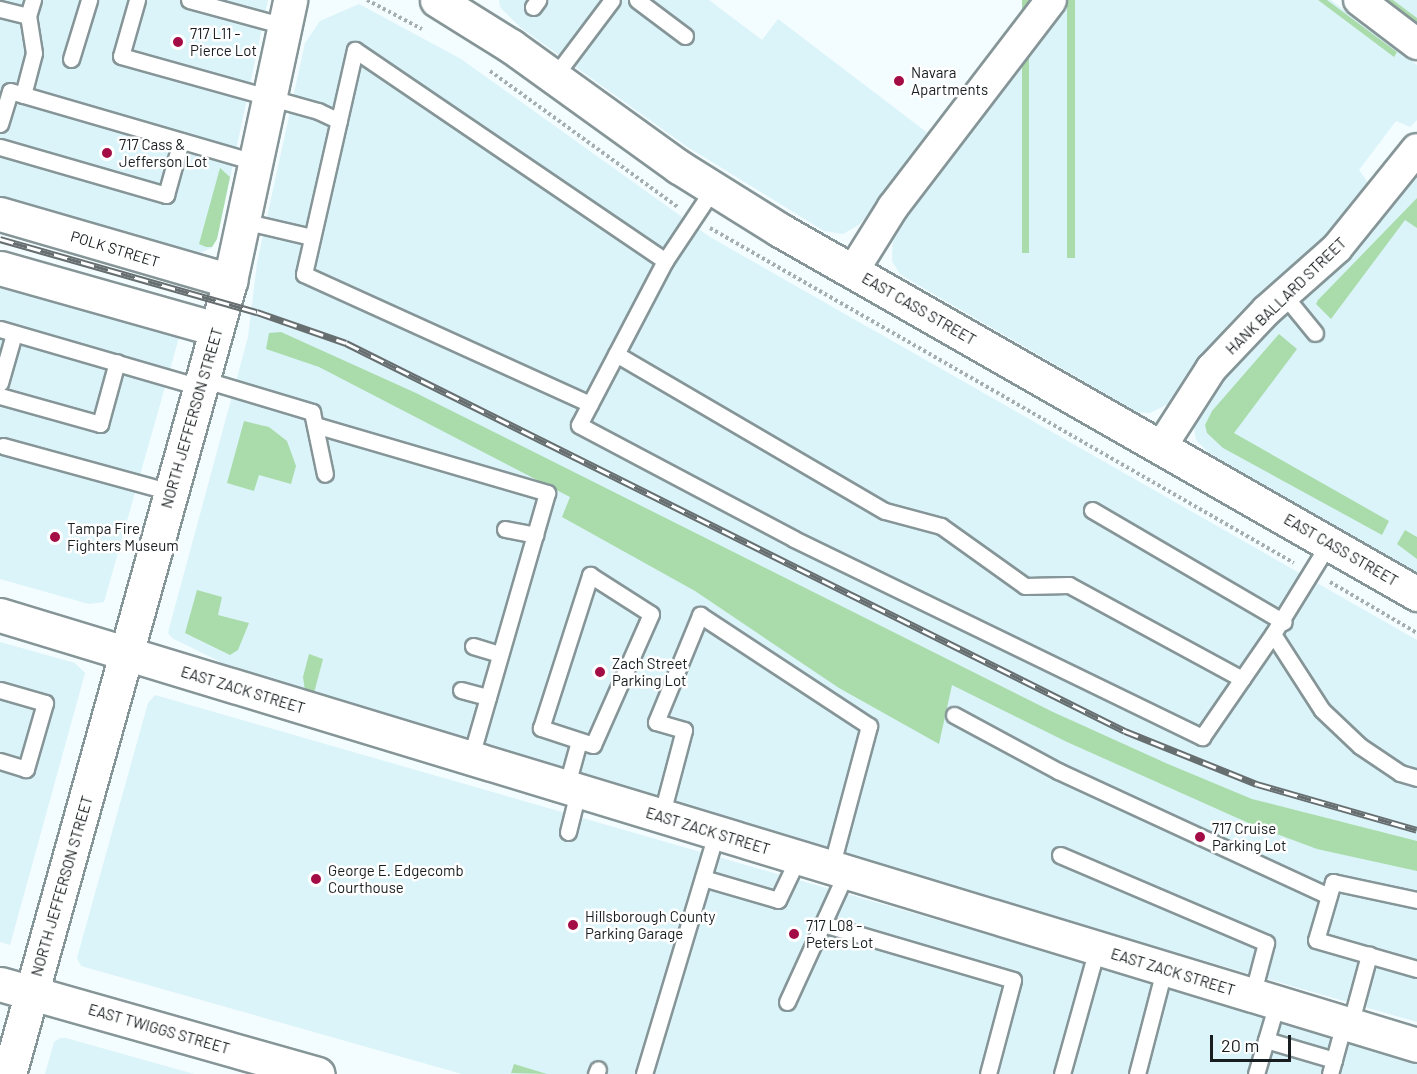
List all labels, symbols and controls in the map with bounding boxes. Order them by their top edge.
place label: 717 L11 - Pierce Lot [190,24,257,59]
marker: 717 L11 - Pierce Lot [171,35,185,49]
place label: Navara Apartments [911,63,988,98]
marker: Navara Apartments [892,74,906,88]
place label: 717 Cass & Jefferson Lot [119,135,207,170]
marker: 717 Cass & Jefferson Lot [100,146,114,160]
street label: POLK STREET [69,227,161,271]
street label: HANK BALLARD STREET [1222,234,1350,358]
street label: EAST CASS STREET [859,269,979,349]
street label: NORTH JEFFERSON STREET [158,326,226,510]
street label: EAST CASS STREET [1281,510,1401,590]
place label: Tampa Fire Fighters Museum [67,519,179,554]
marker: Tampa Fire Fighters Museum [48,530,62,544]
place label: Zach Street Parking Lot [612,654,688,689]
street label: EAST ZACK STREET [179,663,307,717]
marker: Zach Street Parking Lot [593,665,607,679]
street label: NORTH JEFFERSON STREET [28,794,96,978]
street label: EAST ZACK STREET [644,804,772,858]
place label: 717 Cruise Parking Lot [1212,819,1286,854]
marker: 717 Cruise Parking Lot [1193,830,1207,844]
place label: George E. Edgecomb Courthouse [328,861,464,896]
marker: George E. Edgecomb Courthouse [309,872,323,886]
place label: Hillsborough County Parking Garage [585,907,715,942]
place label: 717 L08 - Peters Lot [806,916,873,951]
marker: Hillsborough County Parking Garage [566,918,580,932]
marker: 717 L08 - Peters Lot [787,927,801,941]
street label: EAST ZACK STREET [1109,945,1237,999]
street label: EAST TWIGGS STREET [86,1000,232,1058]
scale bar [1213,1023,1294,1061]
text: 20 m [1221,1034,1259,1056]

